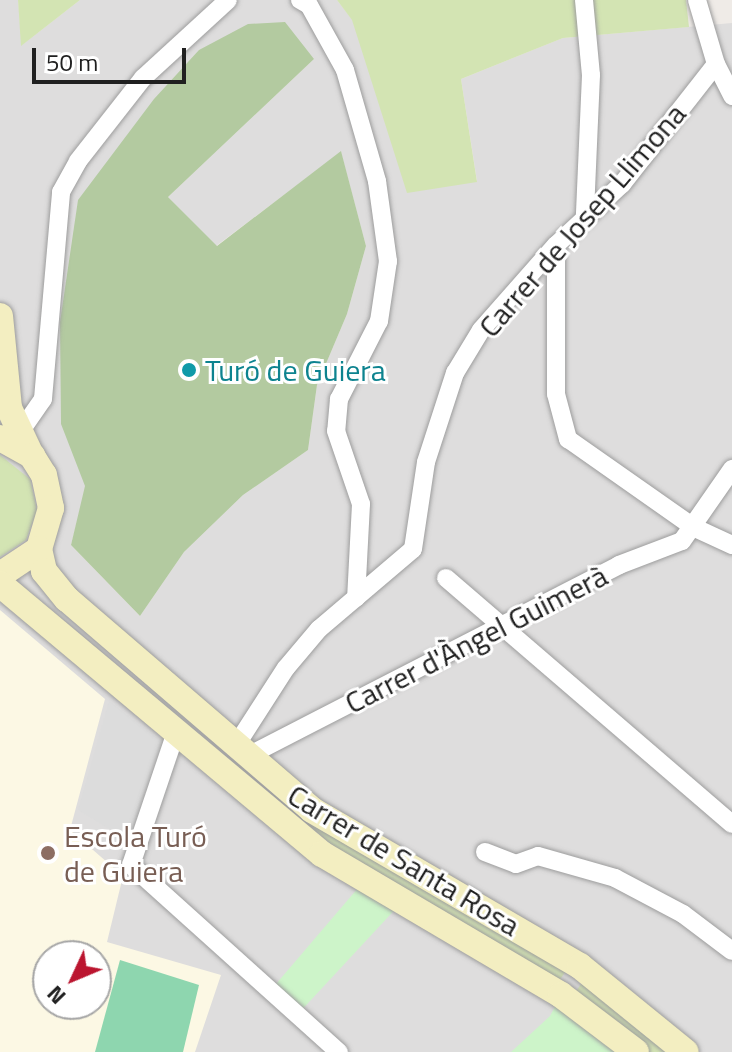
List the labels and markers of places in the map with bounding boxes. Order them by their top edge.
place label: Turó de Guiera [205,352,386,388]
marker: Turó de Guiera [180,361,198,379]
place label: Escola Turó de Guiera [64,818,207,888]
marker: Escola Turó de Guiera [39,844,57,862]

